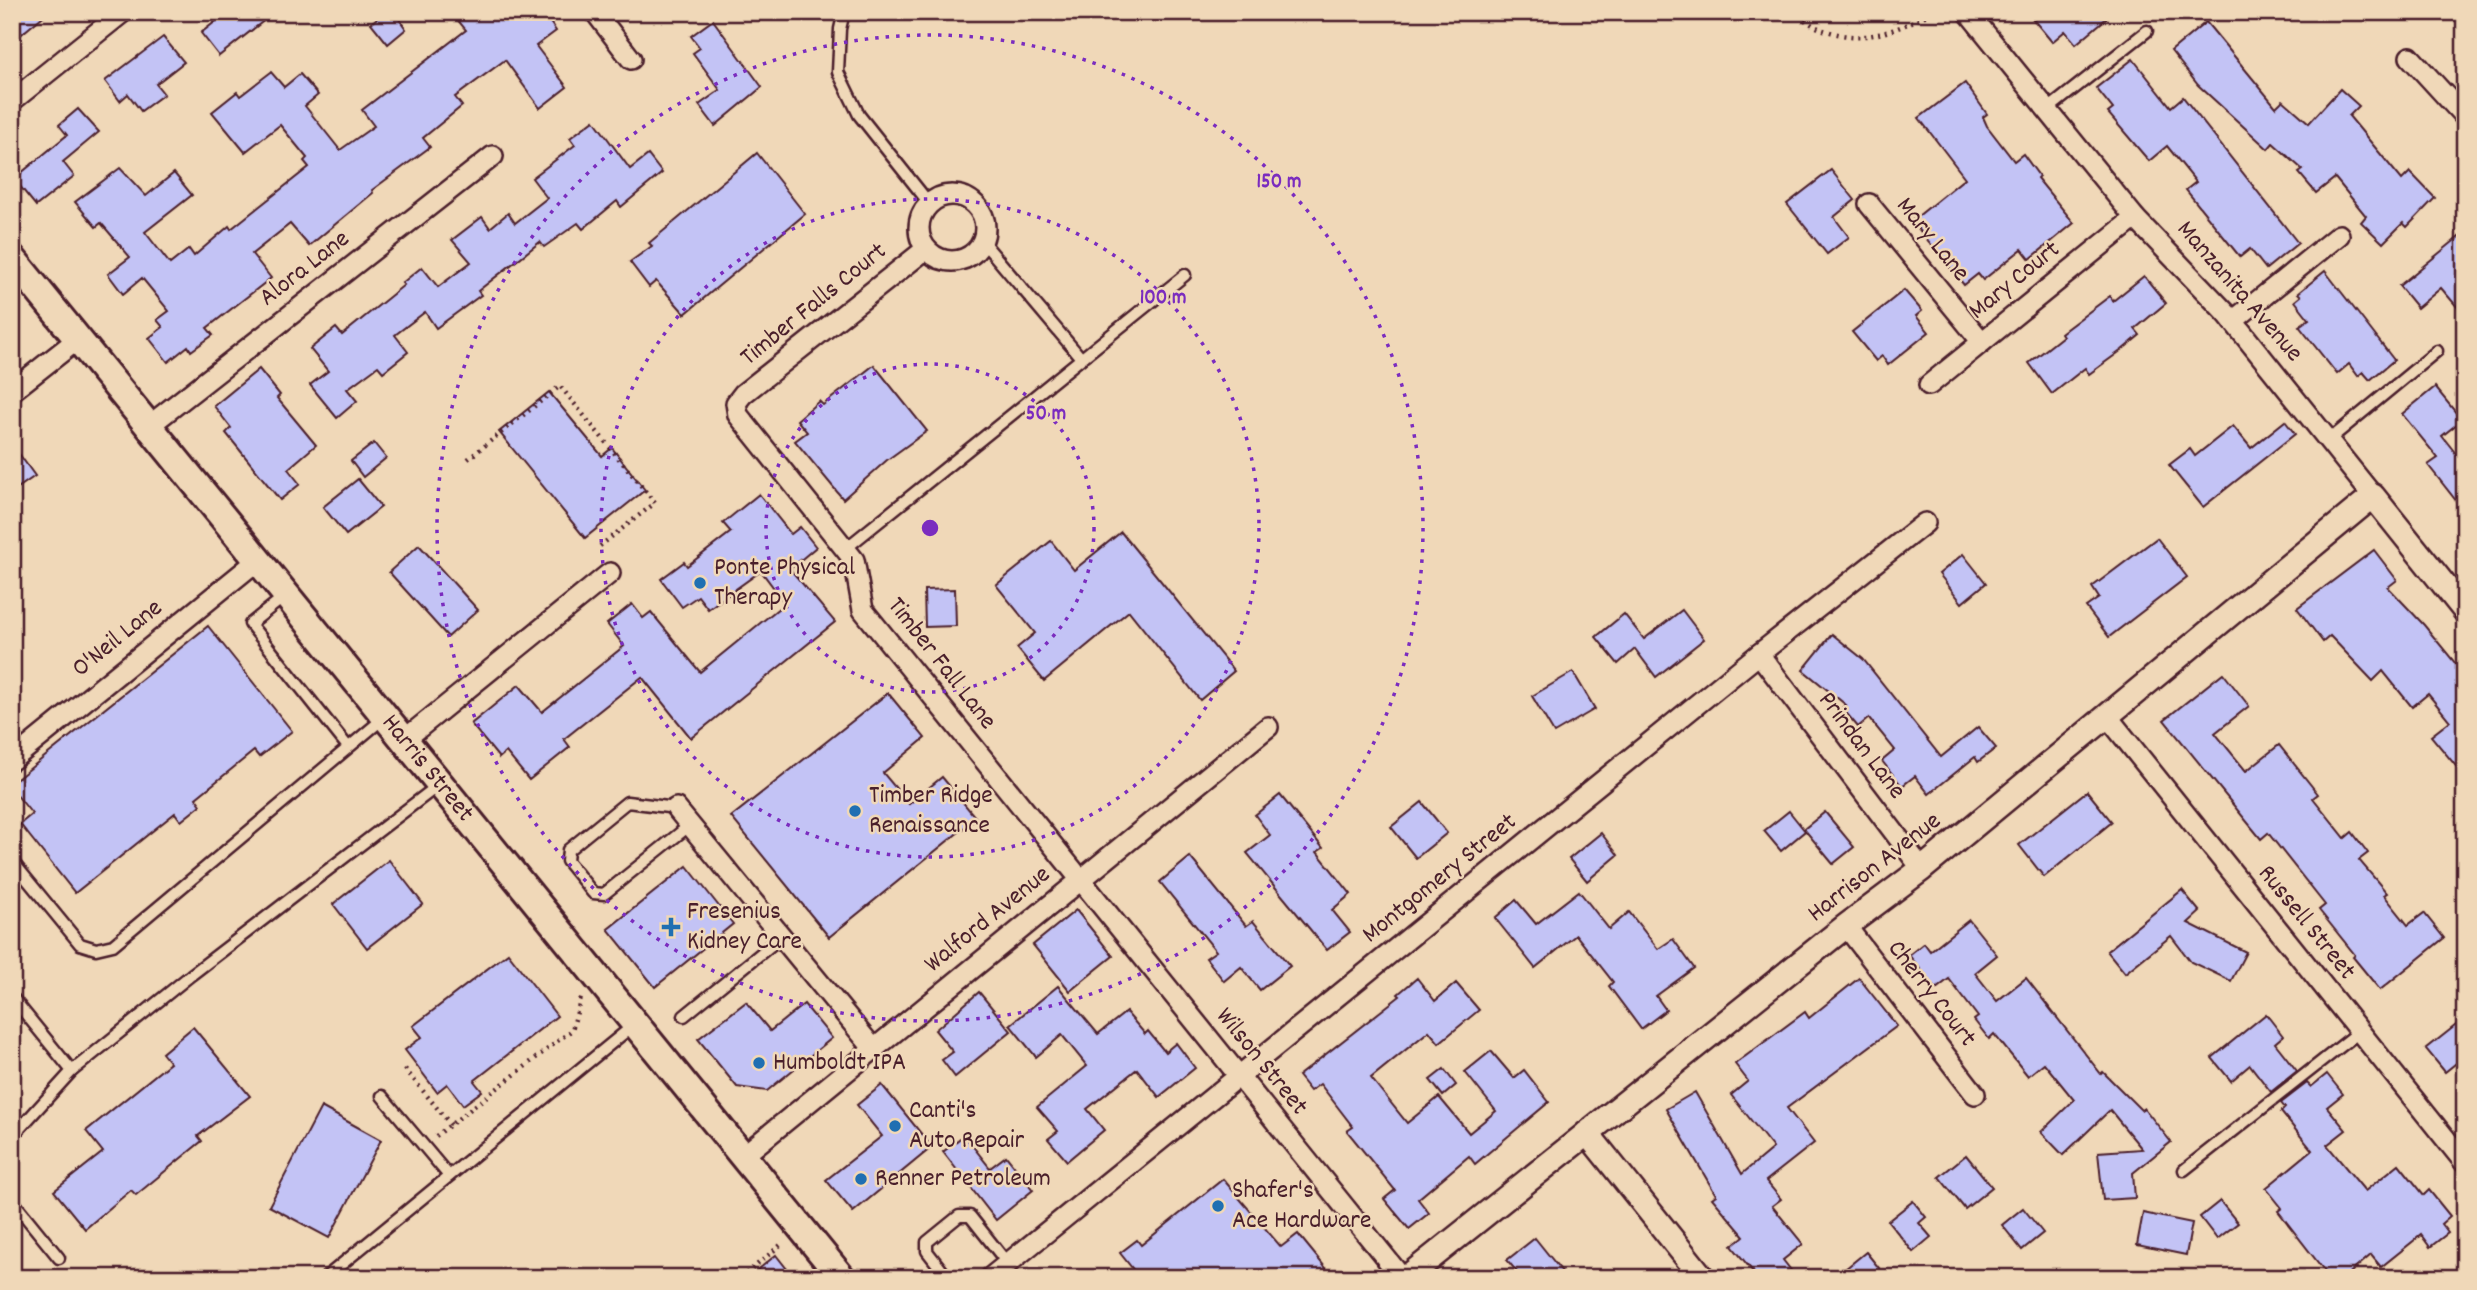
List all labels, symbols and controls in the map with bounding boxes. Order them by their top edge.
text: 150 m [1256,168,1302,198]
street label: Mary Lane [1886,190,1978,290]
street label: Manzanita Avenue [2167,213,2311,371]
street label: Alora Lane [252,222,358,316]
street label: Mary Court [1961,232,2069,329]
street label: Timber Falls Court [733,234,896,376]
text: 100 m [1140,284,1186,314]
text: 50 m [1026,400,1066,430]
centre of rings [918,516,942,540]
place label: Ponte Physical Therapy [714,550,855,617]
marker: Ponte Physical Therapy [692,575,708,591]
street label: Timber Fall Lane [877,590,1005,738]
street label: O'Neil Lane [65,591,171,687]
street label: Prindan Lane [1808,684,1914,808]
street label: Harris Street [372,706,483,831]
place label: Timber Ridge Renaissance [869,778,993,845]
marker: Timber Ridge Renaissance [847,803,863,819]
street label: Harrison Avenue [1800,804,1950,932]
street label: Montgomery Street [1355,805,1526,953]
street label: Walford Avenue [917,857,1059,983]
street label: Russell Street [2248,857,2364,989]
place label: Fresenius Kidney Care [687,894,802,961]
marker: Fresenius Kidney Care [661,917,681,937]
street label: Cherry Court [1877,933,1985,1056]
street label: Wilson Street [1206,1000,1316,1124]
place label: Humboldt IPA [773,1045,906,1082]
marker: Humboldt IPA [751,1055,767,1071]
place label: Canti's Auto Repair [909,1093,1025,1160]
marker: Canti's Auto Repair [887,1118,903,1134]
place label: Renner Petroleum [875,1161,1051,1198]
marker: Renner Petroleum [853,1171,869,1187]
place label: Shafer's Ace Hardware [1232,1173,1371,1240]
marker: Shafer's Ace Hardware [1210,1198,1226,1214]

